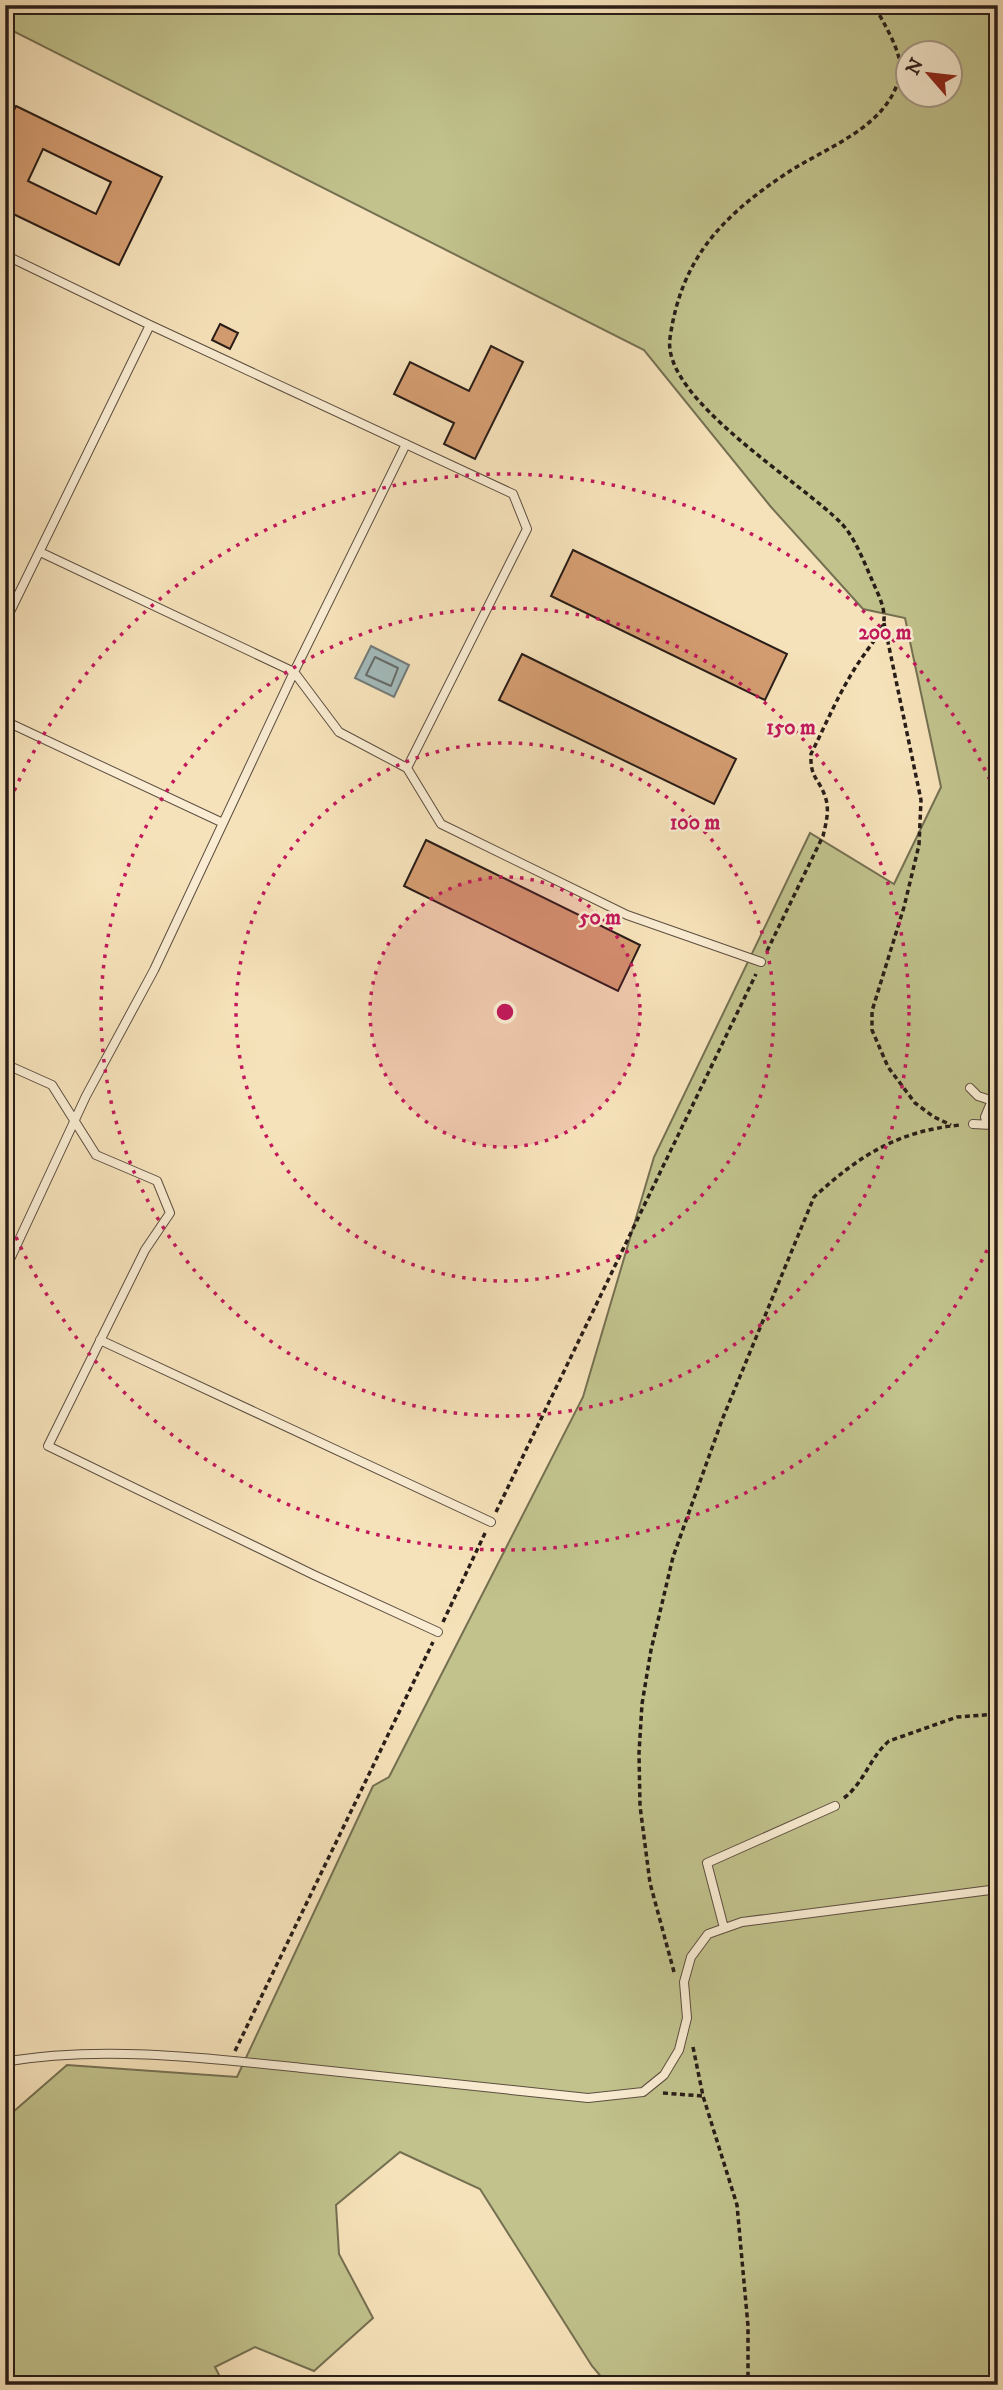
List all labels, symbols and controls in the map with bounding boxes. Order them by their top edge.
north arrow [894,38,964,108]
text: N [901,54,929,79]
text: 200 m [858,620,912,646]
text: 150 m [766,715,816,741]
text: 100 m [670,810,720,836]
text: 50 m [578,905,621,931]
centre of rings [493,1000,517,1024]

